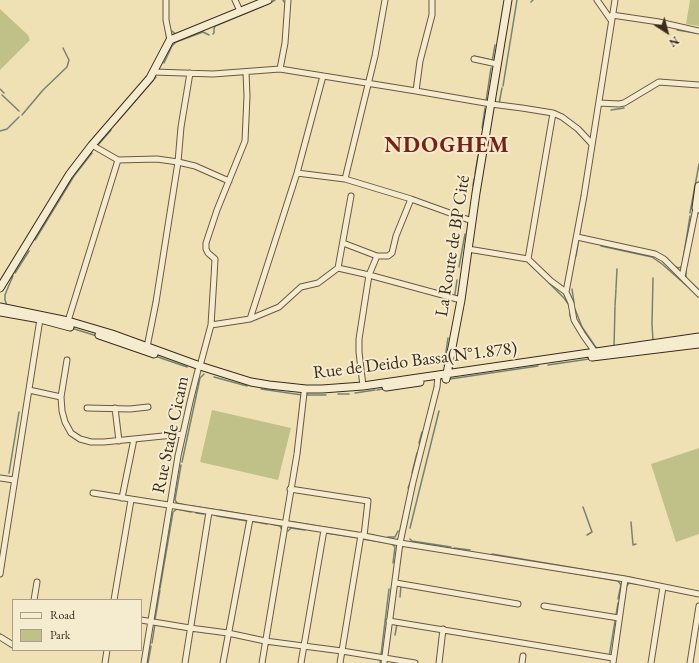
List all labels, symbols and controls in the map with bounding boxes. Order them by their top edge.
north arrow [647,12,687,52]
text: N [666,33,682,50]
district label: NDOGHEM [384,133,510,159]
street label: La Route de BP Cité [431,174,475,318]
street label: Rue de Deido Bassa(N°1.878) [312,338,518,384]
street label: Rue Stade Cicam [148,374,194,496]
legend [12,599,142,651]
text: Road [50,607,75,623]
text: Park [50,627,70,643]

